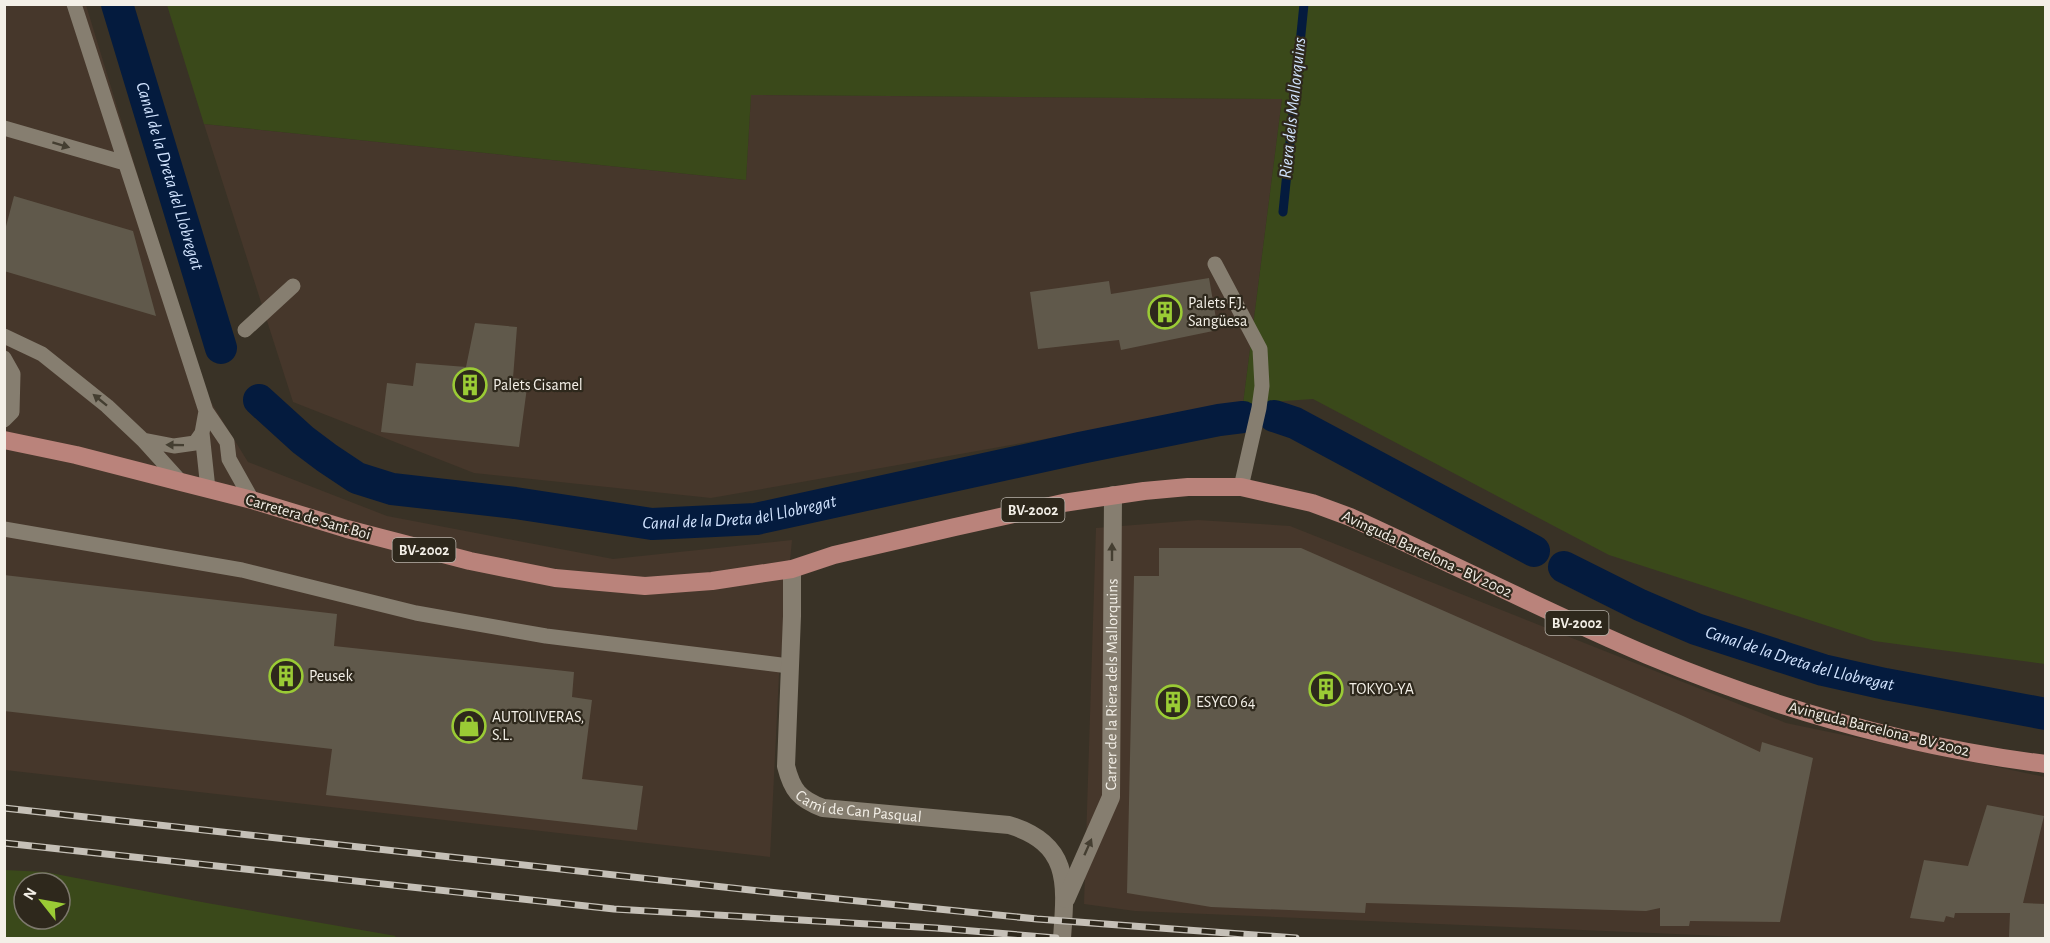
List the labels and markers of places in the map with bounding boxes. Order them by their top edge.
building icon: Palets F.J. Sangüesa [1147,294,1183,330]
place label: Palets F.J. Sangüesa [1188,295,1247,329]
building icon: Palets Cisamel [452,367,488,403]
place label: Palets Cisamel [493,377,583,393]
building icon: Peusek [268,658,304,694]
place label: Peusek [309,668,353,684]
building icon: TOKYO-YA [1308,671,1344,707]
place label: TOKYO-YA [1349,681,1414,697]
building icon: ESYCO 64 [1155,684,1191,720]
place label: ESYCO 64 [1196,694,1256,710]
shop icon: AUTOLIVERAS, S.L. [451,708,487,744]
place label: AUTOLIVERAS, S.L. [492,709,584,743]

